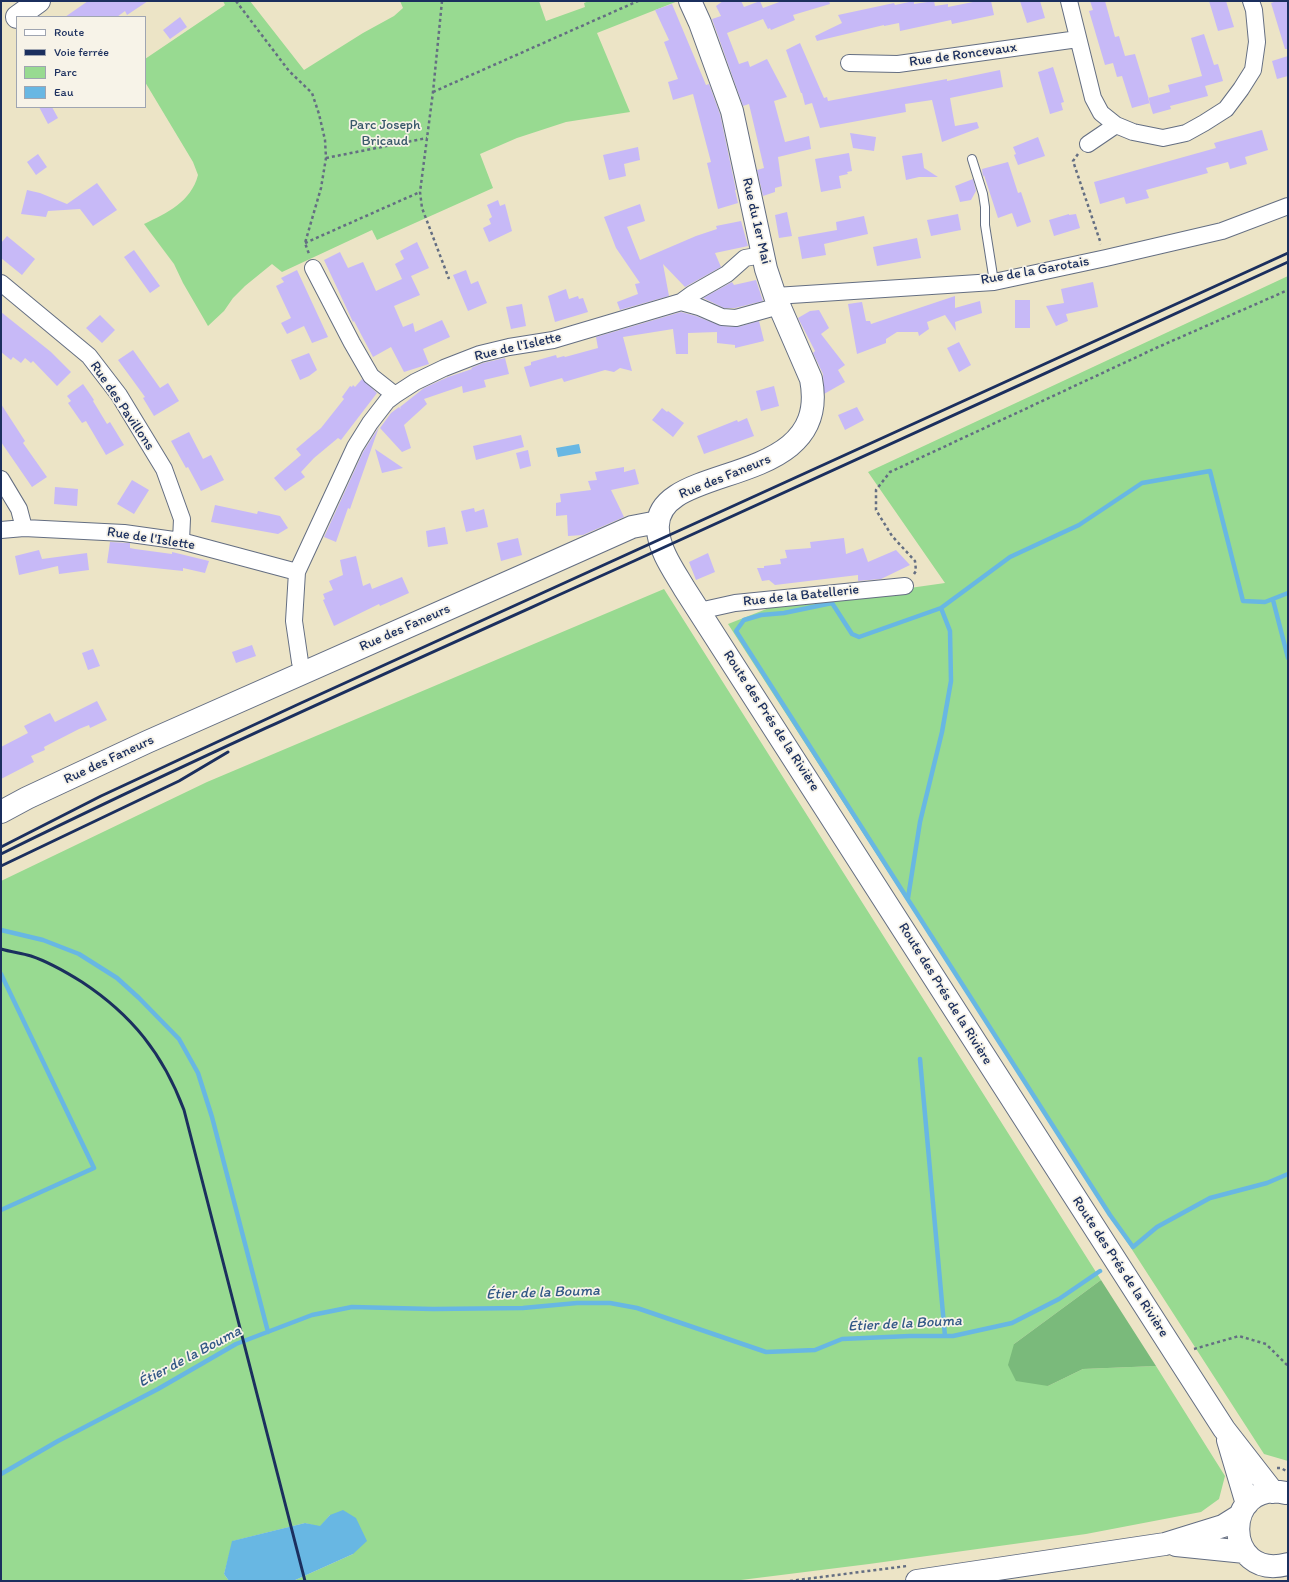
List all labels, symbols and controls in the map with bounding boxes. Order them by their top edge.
legend [16,16,146,108]
text: Route [54,25,84,39]
street label: Rue de Roncevaux [908,39,1018,71]
text: Voie ferrée [54,45,109,59]
text: Parc [54,65,77,79]
text: Eau [54,85,73,99]
park label: Parc Joseph Bricaud [350,117,420,150]
street label: Rue du 1er Mai [738,176,774,266]
street label: Rue de la Garotais [979,253,1091,289]
street label: Rue de l'Islette [473,329,563,365]
street label: Rue des Pavillons [86,358,158,454]
street label: Rue des Faneurs [677,451,773,503]
street label: Rue de l'Islette [106,524,196,554]
street label: Rue de la Batellerie [742,582,860,610]
street label: Rue des Faneurs [357,600,453,656]
street label: Route des Prés de la Rivière [719,647,823,795]
street label: Rue des Faneurs [61,732,157,788]
street label: Route des Prés de la Rivière [894,920,996,1068]
street label: Route des Prés de la Rivière [1068,1193,1172,1341]
water label: Étier de la Bouma [486,1282,600,1304]
water label: Étier de la Bouma [848,1312,962,1336]
water label: Étier de la Bouma [135,1322,245,1392]

